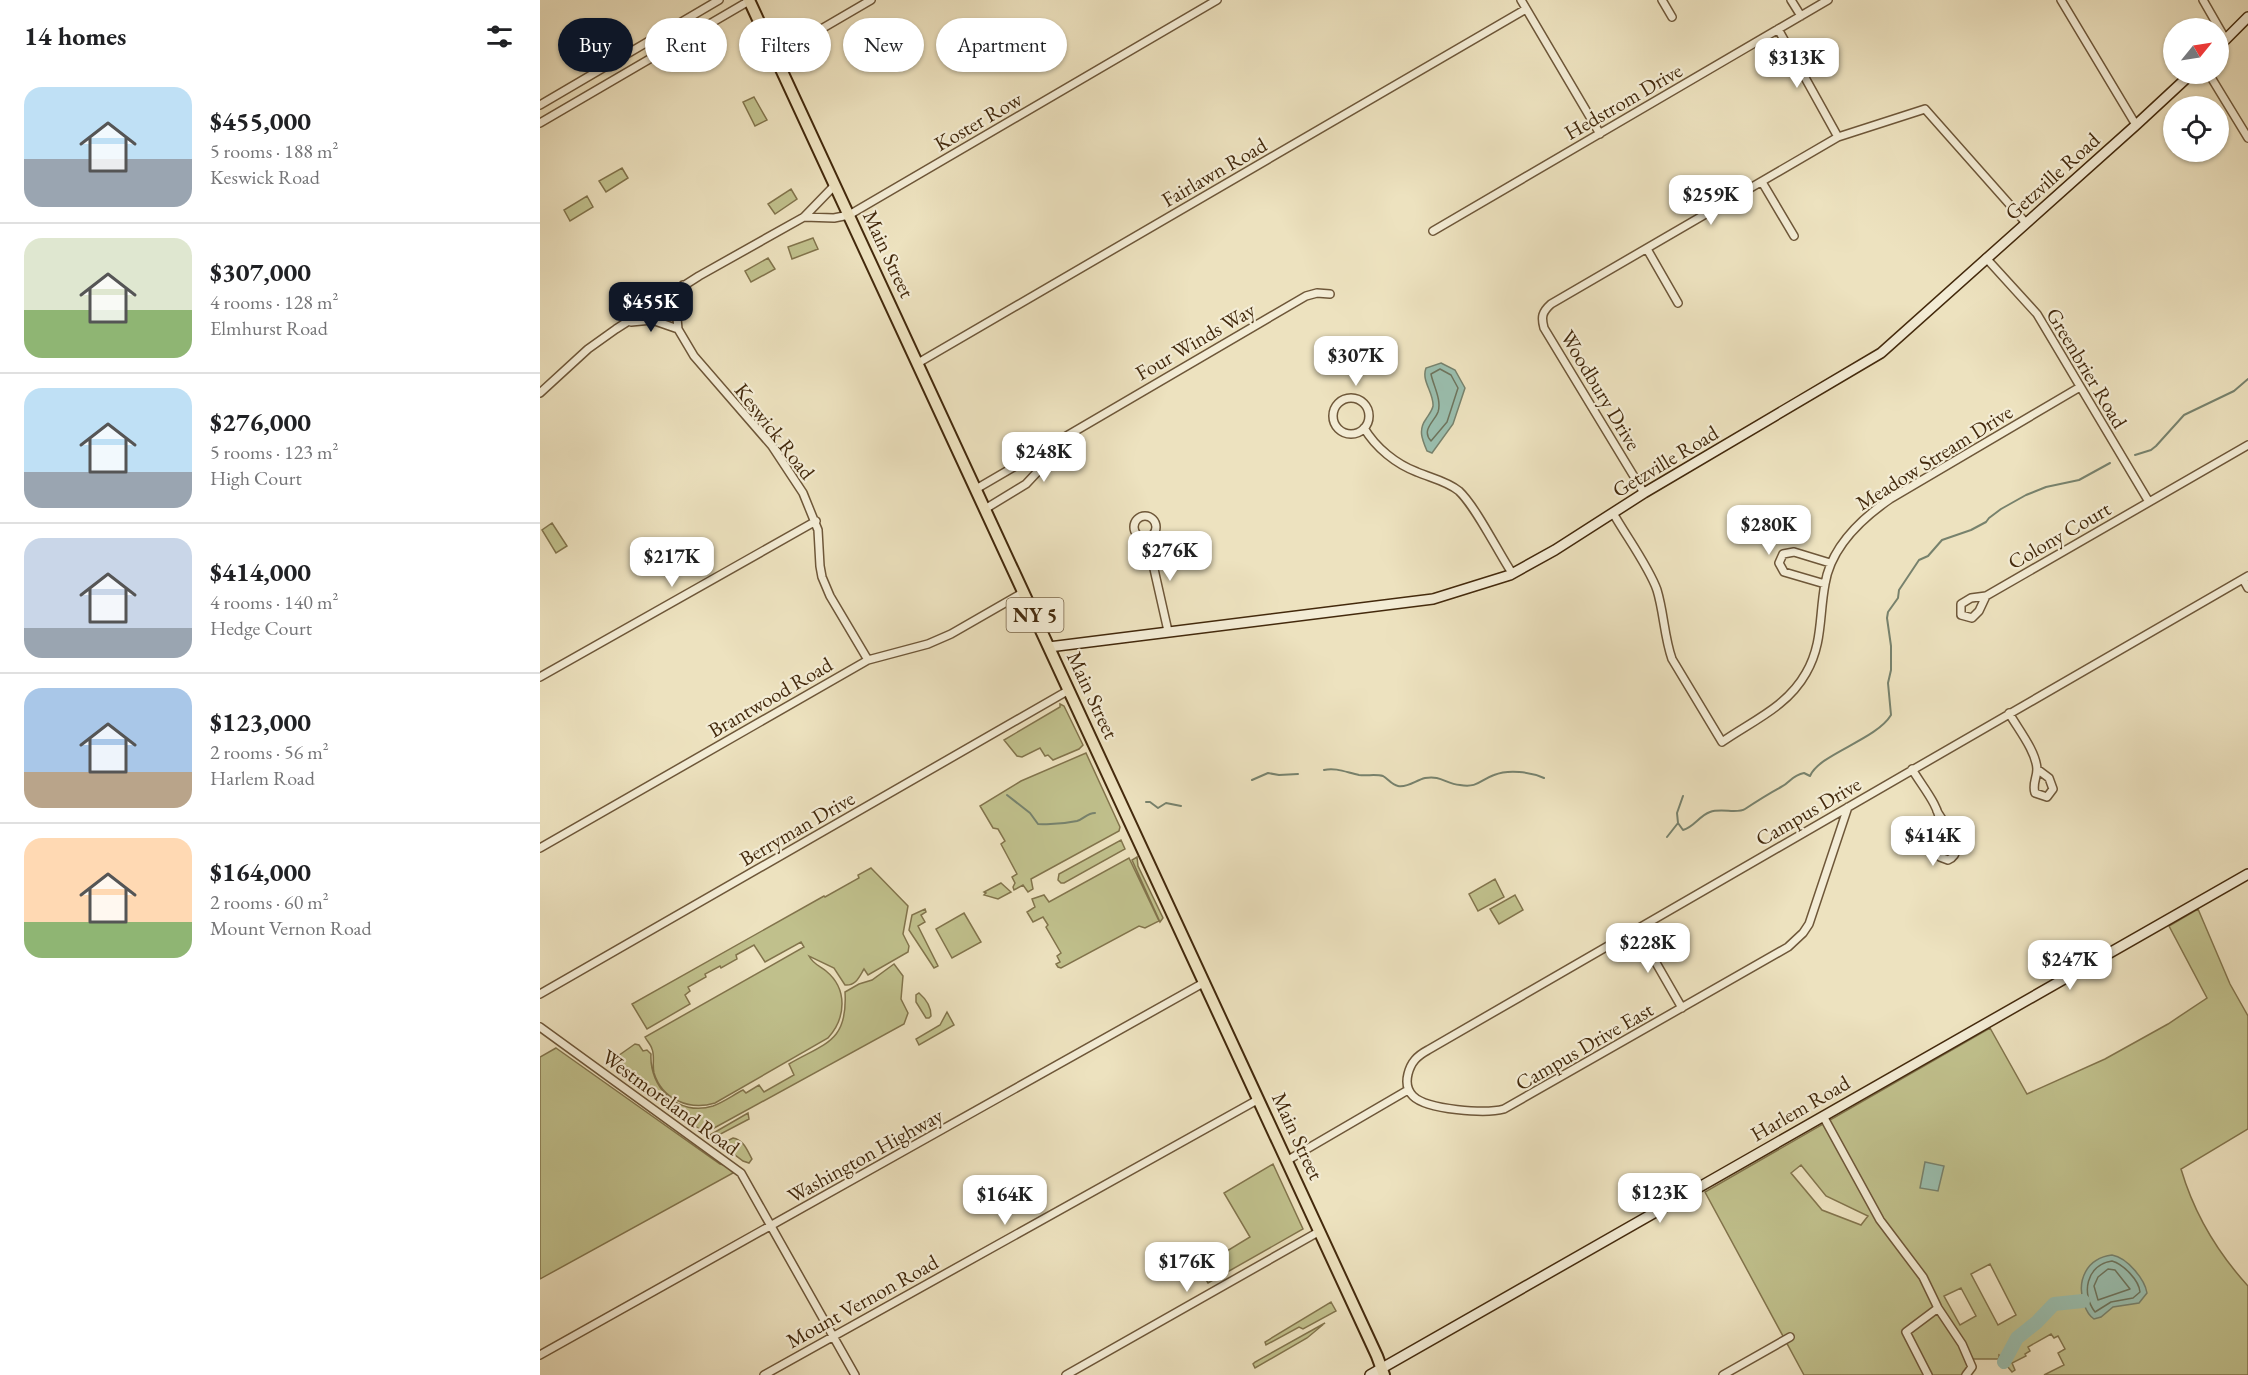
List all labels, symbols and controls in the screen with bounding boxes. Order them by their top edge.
chip: Buy [558,18,633,72]
chip: Rent [645,18,727,72]
chip: Filters [739,18,831,72]
chip: New [843,18,924,72]
chip: Apartment [936,18,1067,72]
north arrow [2163,18,2229,84]
map controls [2163,18,2229,162]
text: 14 homes [24,19,126,53]
icon: filters [483,20,516,53]
pin: $313K [1755,38,1839,89]
text: $313K [1769,44,1825,70]
street label: Hedstrom Drive [1559,56,1687,146]
street label: Koster Row [929,85,1027,157]
button: locate [2163,96,2229,162]
text: $455,000 [210,104,311,138]
icon: home [72,111,144,183]
street label: Getzville Road [1999,126,2105,226]
street label: Fairlawn Road [1156,131,1272,213]
text: 5 rooms · 188 m² [210,138,338,164]
text: Keswick Road [210,164,320,190]
pin: $259K [1669,175,1753,226]
text: $259K [1683,181,1739,207]
street label: Main Street [857,206,921,302]
text: $307,000 [210,255,311,289]
icon: home [72,262,144,334]
pin: $455K [609,282,693,333]
text: $455K [623,288,679,314]
text: 4 rooms · 128 m² [210,289,338,315]
street label: Four Winds Way [1130,295,1260,386]
street label: Greenbrier Road [2040,303,2134,434]
text: Elmhurst Road [210,315,328,341]
street label: Woodbury Drive [1554,325,1648,455]
pin: $307K [1314,336,1398,387]
text: $307K [1328,342,1384,368]
street label: Keswick Road [729,377,821,485]
street label: Meadow Stream Drive [1851,398,2017,516]
text: $276,000 [210,405,311,439]
icon: home [72,412,144,484]
street label: Getzville Road [1607,419,1723,503]
pin: $248K [1002,432,1086,483]
text: $248K [1016,438,1072,464]
text: 5 rooms · 123 m² [210,439,338,465]
text: High Court [210,465,302,491]
street label: Colony Court [2003,495,2115,575]
pin: $280K [1727,505,1811,556]
text: $280K [1741,511,1797,537]
pin: $276K [1128,531,1212,582]
pin: $217K [630,537,714,588]
text: $276K [1142,537,1198,563]
text: $217K [644,543,700,569]
text: $414,000 [210,555,311,589]
icon: home [72,562,144,634]
text: 4 rooms · 140 m² [210,589,338,615]
road number: NY 5 [1006,598,1064,632]
text: Hedge Court [210,615,312,641]
street label: Main Street [1061,647,1125,743]
street label: Brantwood Road [703,650,837,743]
text: $123,000 [210,705,311,739]
icon: home [72,712,144,784]
text: 2 rooms · 56 m² [210,739,329,765]
text: Harlem Road [210,765,315,791]
street label: Campus Drive [1750,770,1866,852]
street label: Berryman Drive [735,784,859,872]
pin: $414K [1891,816,1975,867]
text: $414K [1905,822,1961,848]
text: $164,000 [210,855,311,889]
icon: home [72,862,144,934]
text: 2 rooms · 60 m² [210,889,329,915]
text: Mount Vernon Road [210,915,372,941]
pin: $228K [1606,923,1690,974]
text: $228K [1620,929,1676,955]
pin: $247K [2028,940,2112,991]
text: $247K [2042,946,2098,972]
street label: Campus Drive East [1510,995,1658,1096]
street label: Westmoreland Road [597,1043,746,1161]
street label: Harlem Road [1746,1069,1855,1147]
street label: Main Street [1266,1088,1330,1184]
street label: Washington Highway [782,1101,948,1209]
pin: $123K [1618,1173,1702,1224]
pin: $164K [963,1175,1047,1226]
text: $123K [1632,1179,1688,1205]
text: $164K [977,1181,1033,1207]
pin: $176K [1145,1242,1229,1293]
street label: Mount Vernon Road [781,1248,943,1354]
text: $176K [1159,1248,1215,1274]

